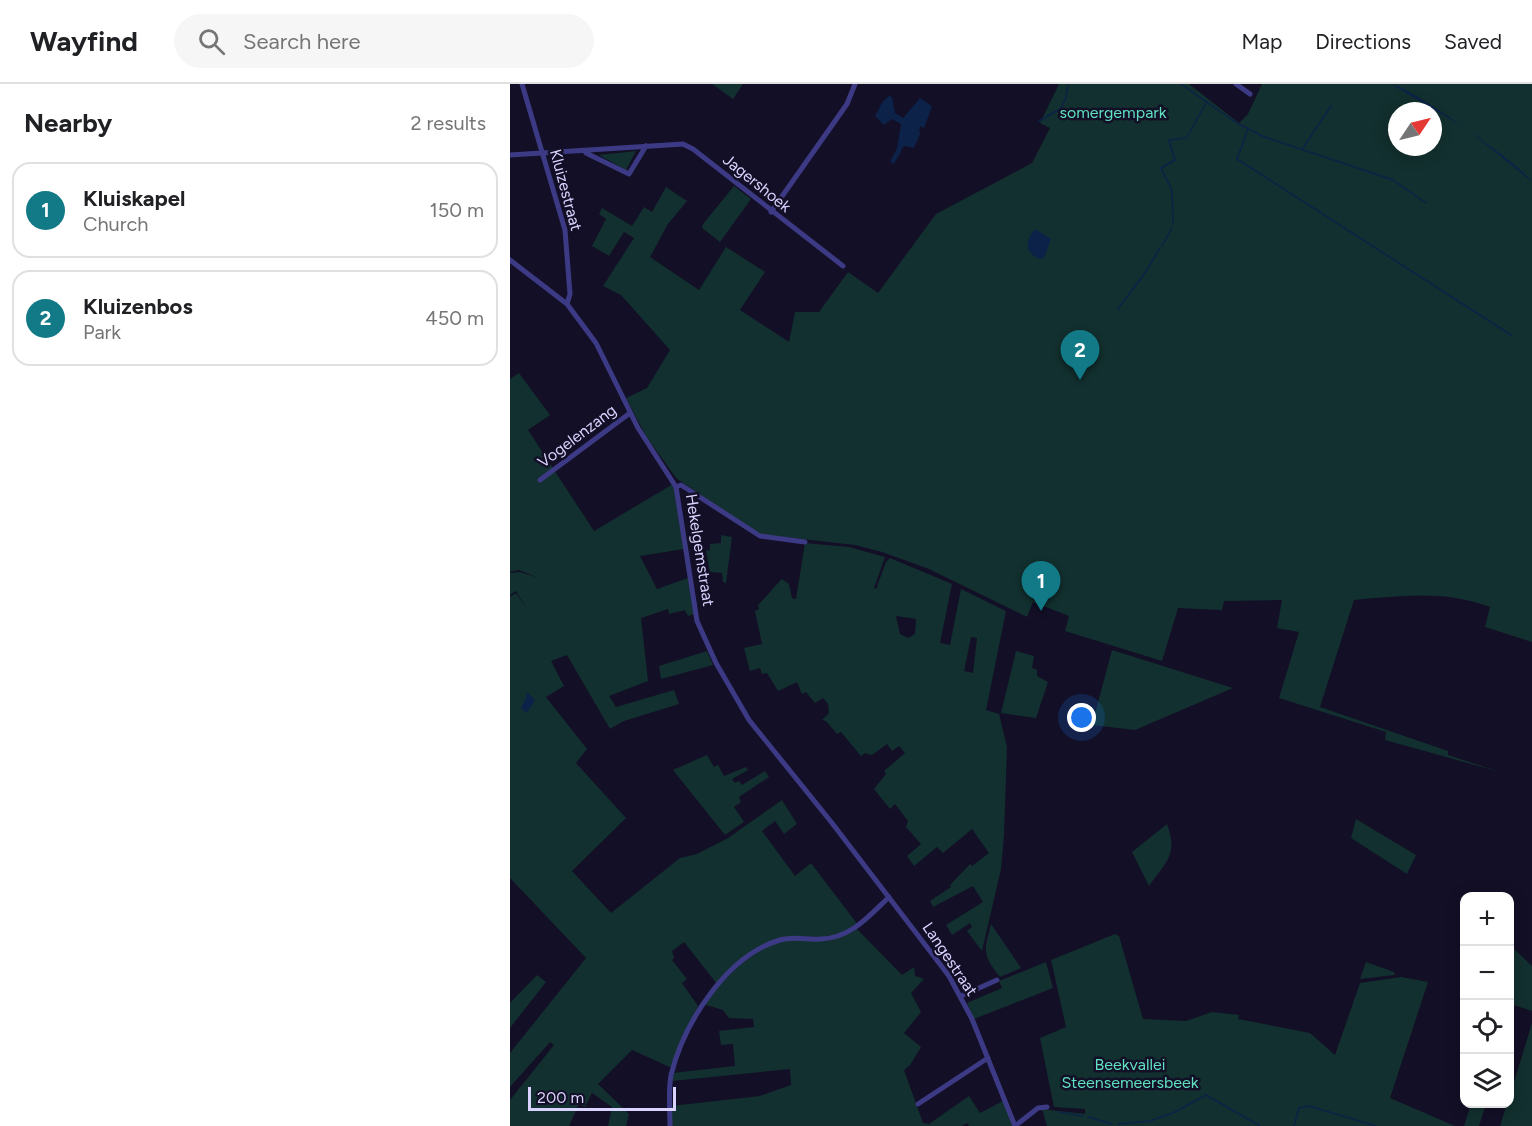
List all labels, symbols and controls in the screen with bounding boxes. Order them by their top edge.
search box [174,14,594,68]
text: Wayfind [30,24,138,58]
icon: search [195,25,228,58]
text: Search here [243,28,361,55]
text: Map [1241,29,1282,54]
text: Directions [1315,29,1411,54]
text: Saved [1444,29,1502,54]
north arrow [1388,102,1442,156]
park label: somergempark [1059,103,1167,122]
text: Nearby [24,107,112,139]
text: 2 results [410,111,486,135]
street label: Kluizestraat [546,147,586,233]
street label: Jagershoek [719,150,795,216]
text: Kluiskapel [83,185,185,212]
text: 1 [41,198,50,222]
text: 150 m [429,198,484,222]
text: Church [83,212,148,236]
text: Kluizenbos [83,293,193,320]
text: 2 [40,306,51,330]
text: 450 m [425,306,484,330]
text: Park [83,320,121,344]
pin: 2 [1060,330,1100,380]
street label: Vogelenzang [534,400,620,472]
street label: Hekelgemstraat [682,492,718,608]
pin: 1 [1022,562,1060,611]
your location [1067,703,1096,732]
map controls [1460,892,1514,1108]
button: + [1460,892,1514,946]
street label: Langestraat [918,919,982,999]
button: − [1460,946,1514,1000]
button: locate [1460,1000,1514,1054]
button: layers [1460,1054,1514,1108]
park label: Beekvallei Steensemeersbeek [1062,1055,1199,1092]
scale bar [528,1084,676,1112]
text: 200 m [537,1088,584,1107]

